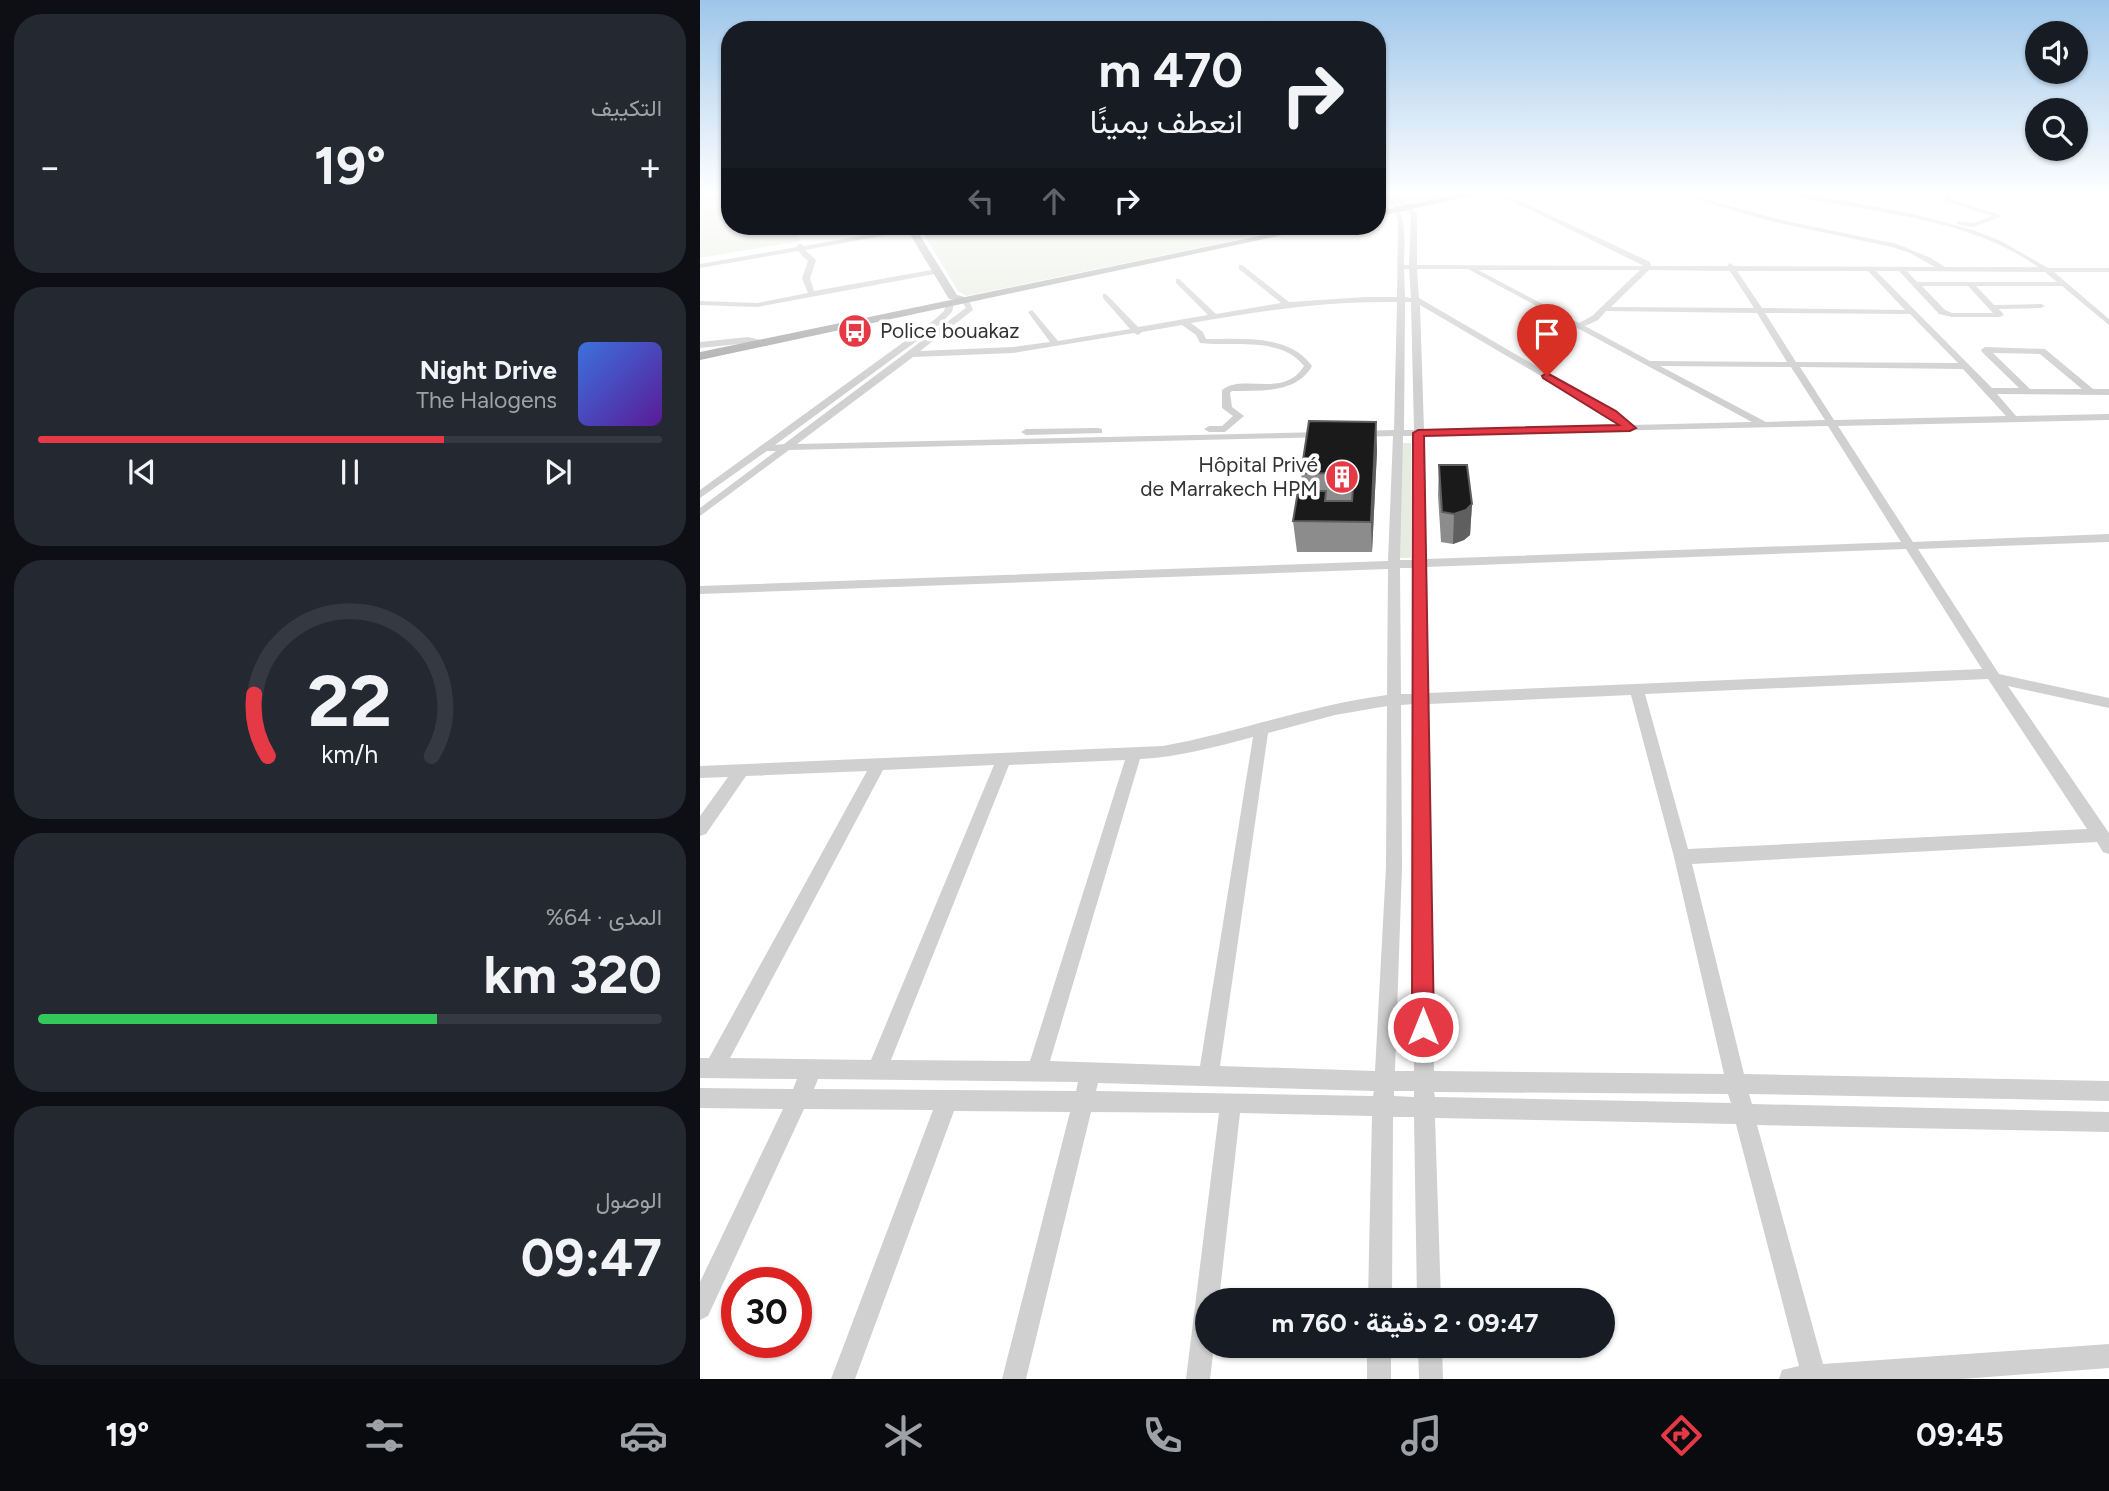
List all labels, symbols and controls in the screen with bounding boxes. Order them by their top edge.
map controls [2025,21,2088,161]
button: sound [2025,21,2088,84]
text: 470 m [1099,40,1243,99]
icon: right [1267,49,1358,140]
text: التكييف [591,94,662,122]
button: search [2025,98,2088,161]
text: انعطف يمينًا [1090,103,1243,141]
text: 19° [314,135,386,197]
text: − [38,144,62,190]
text: + [638,144,662,190]
icon: left [962,182,1000,220]
icon: ahead [1035,182,1073,220]
icon: right [1108,182,1146,220]
pin [1517,304,1577,376]
bus stop icon: Police bouakaz [836,312,874,350]
icon: arrive [1528,315,1566,353]
place label: Police bouakaz [880,318,1020,343]
text: Night Drive [420,354,557,386]
text: The Halogens [416,386,557,414]
place label: Hôpital Privé de Marrakech HPM [1140,452,1318,501]
icon: previous [123,453,161,491]
icon: pause [331,453,369,491]
icon: next [539,453,577,491]
building icon: Hôpital Privé de Marrakech HPM [1323,458,1361,496]
text: 22 [308,657,392,744]
text: km/h [321,738,379,768]
text: المدى · 64% [546,903,662,931]
text: 320 km [484,944,662,1006]
position arrow [1386,990,1460,1064]
text: الوصول [596,1186,662,1214]
text: 09:47 [521,1227,662,1289]
speed limit sign: 30 [721,1267,812,1358]
text: 09:47 · 2 دقيقة · 760 m [1272,1307,1538,1339]
icon: filters [360,1411,409,1460]
icon: car [619,1411,668,1460]
icon: climate [879,1411,928,1460]
icon: phone [1138,1411,1187,1460]
icon: music [1397,1411,1446,1460]
icon: directions [1657,1411,1706,1460]
text: 19° [105,1416,149,1454]
text: 09:45 [1916,1416,2004,1454]

